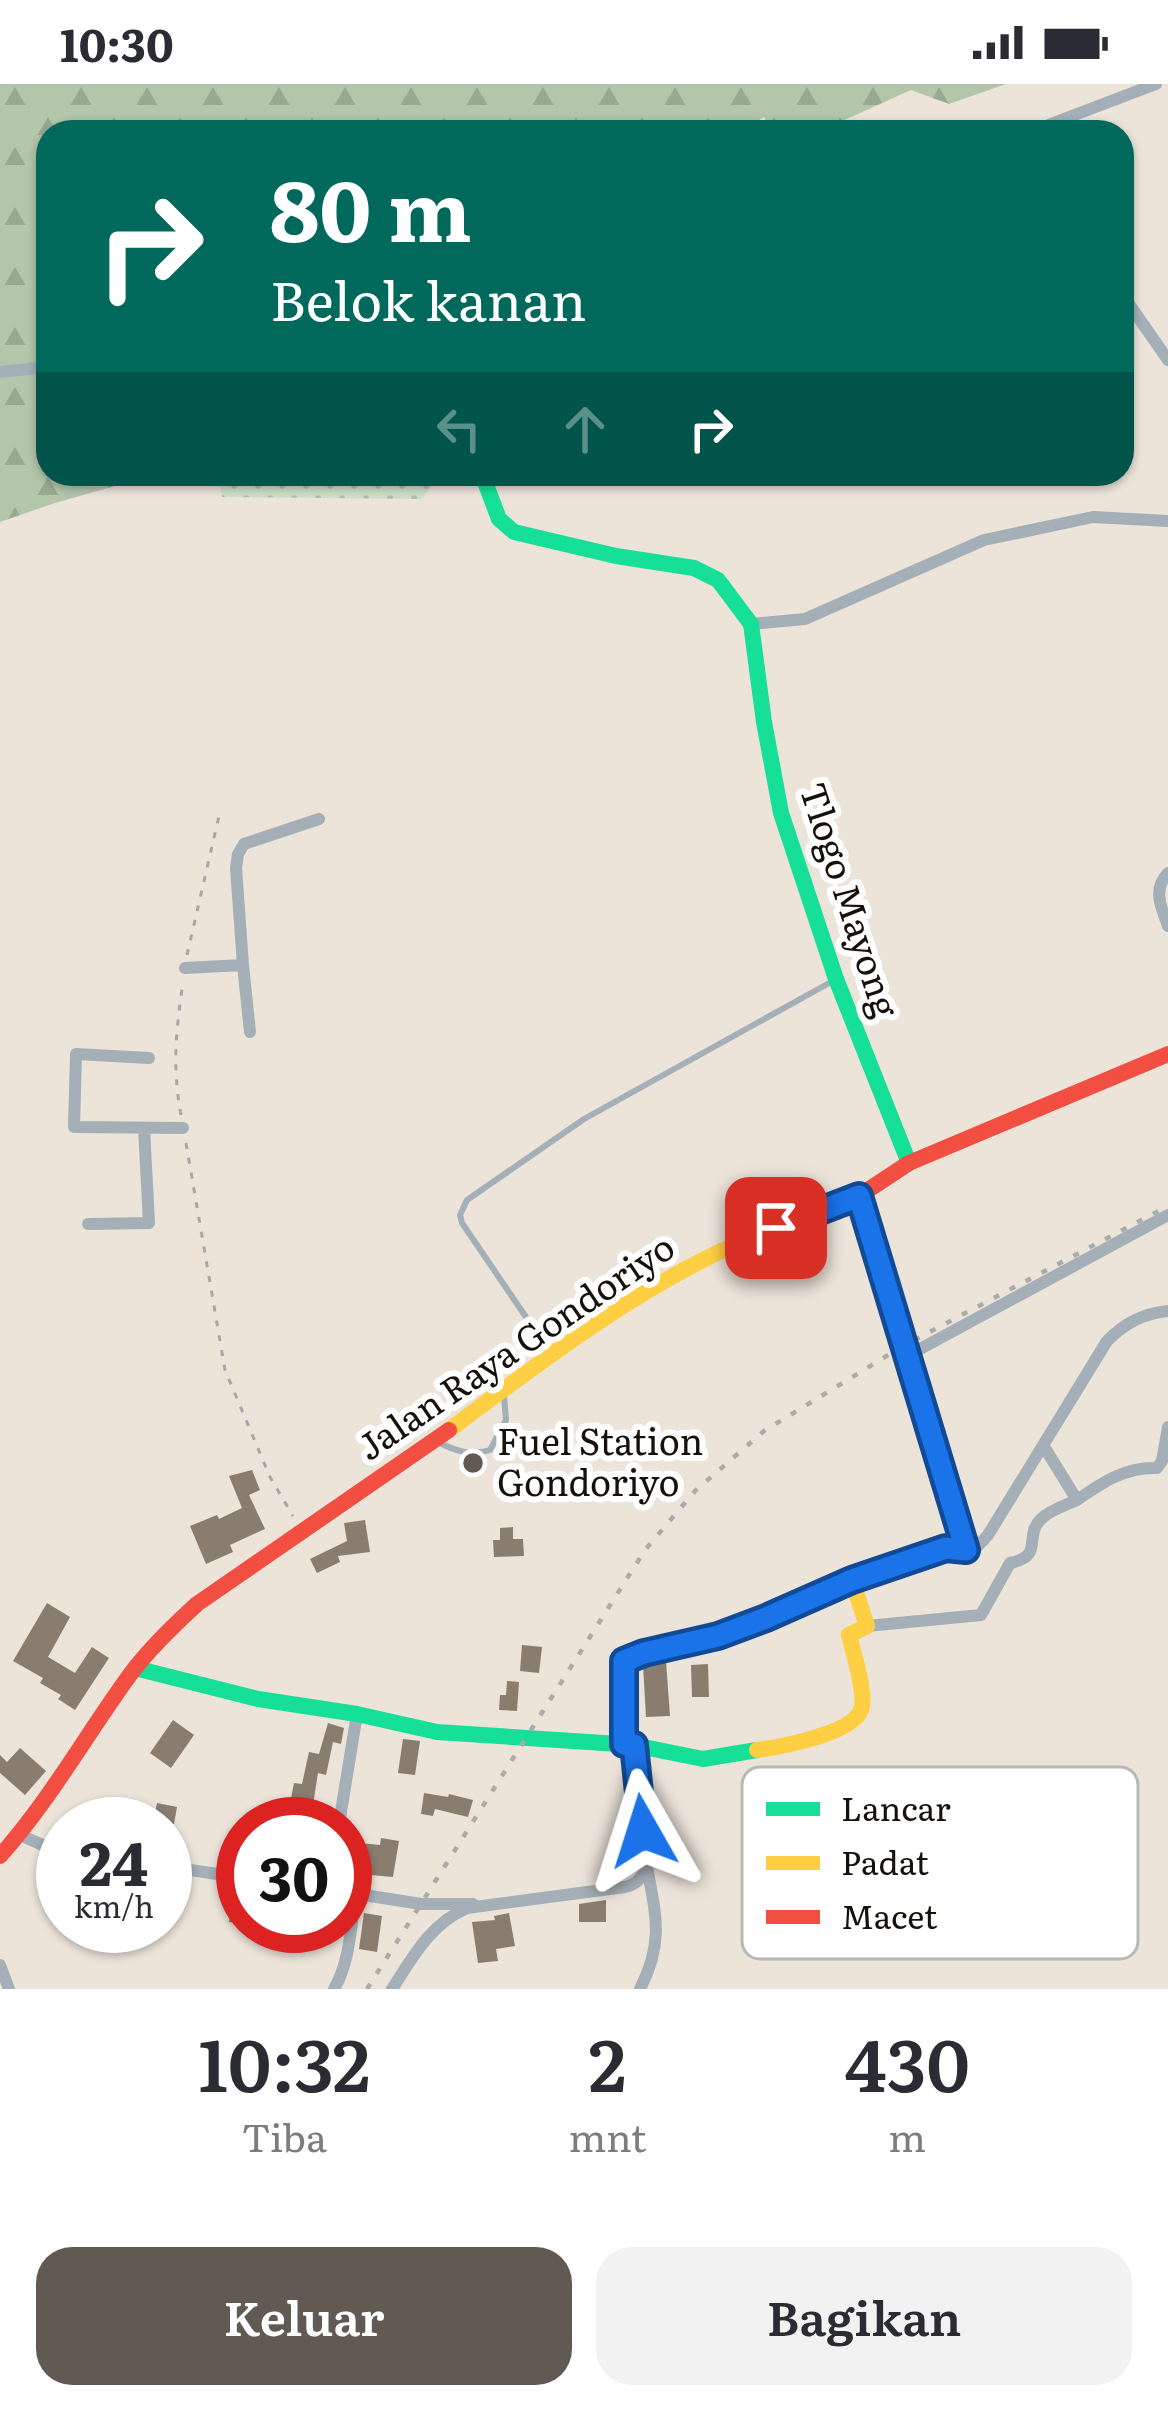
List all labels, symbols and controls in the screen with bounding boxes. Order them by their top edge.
text: 10:30 [60,9,174,76]
text: 80 m [270,143,472,268]
icon: right [72,168,228,324]
text: Belok kanan [270,257,586,338]
icon: left [426,396,492,462]
icon: ahead [552,396,618,462]
icon: right [678,396,744,462]
street label: Tlogo Mayong [788,775,915,1024]
pin [725,1177,827,1279]
icon: arrive [743,1195,809,1261]
street label: Jalan Raya Gondoriyo [345,1219,684,1471]
place label: Fuel Station Gondoriyo [497,1413,703,1507]
marker: Fuel Station Gondoriyo [460,1450,486,1476]
legend [742,1767,1138,1959]
position arrow [580,1768,706,1894]
text: Lancar [841,1782,951,1831]
speed limit sign: 30 [216,1797,372,1953]
text: 24 [80,1815,148,1904]
text: Padat [841,1836,929,1885]
text: km/h [74,1883,154,1927]
text: Macet [841,1890,938,1939]
text: 10:32 [198,2007,370,2114]
text: 2 [589,2007,626,2114]
text: 430 [845,2007,970,2114]
text: Tiba [242,2106,327,2164]
text: mnt [569,2106,646,2164]
text: m [888,2106,926,2164]
button: Keluar [36,2247,572,2385]
button: Bagikan [596,2247,1132,2385]

